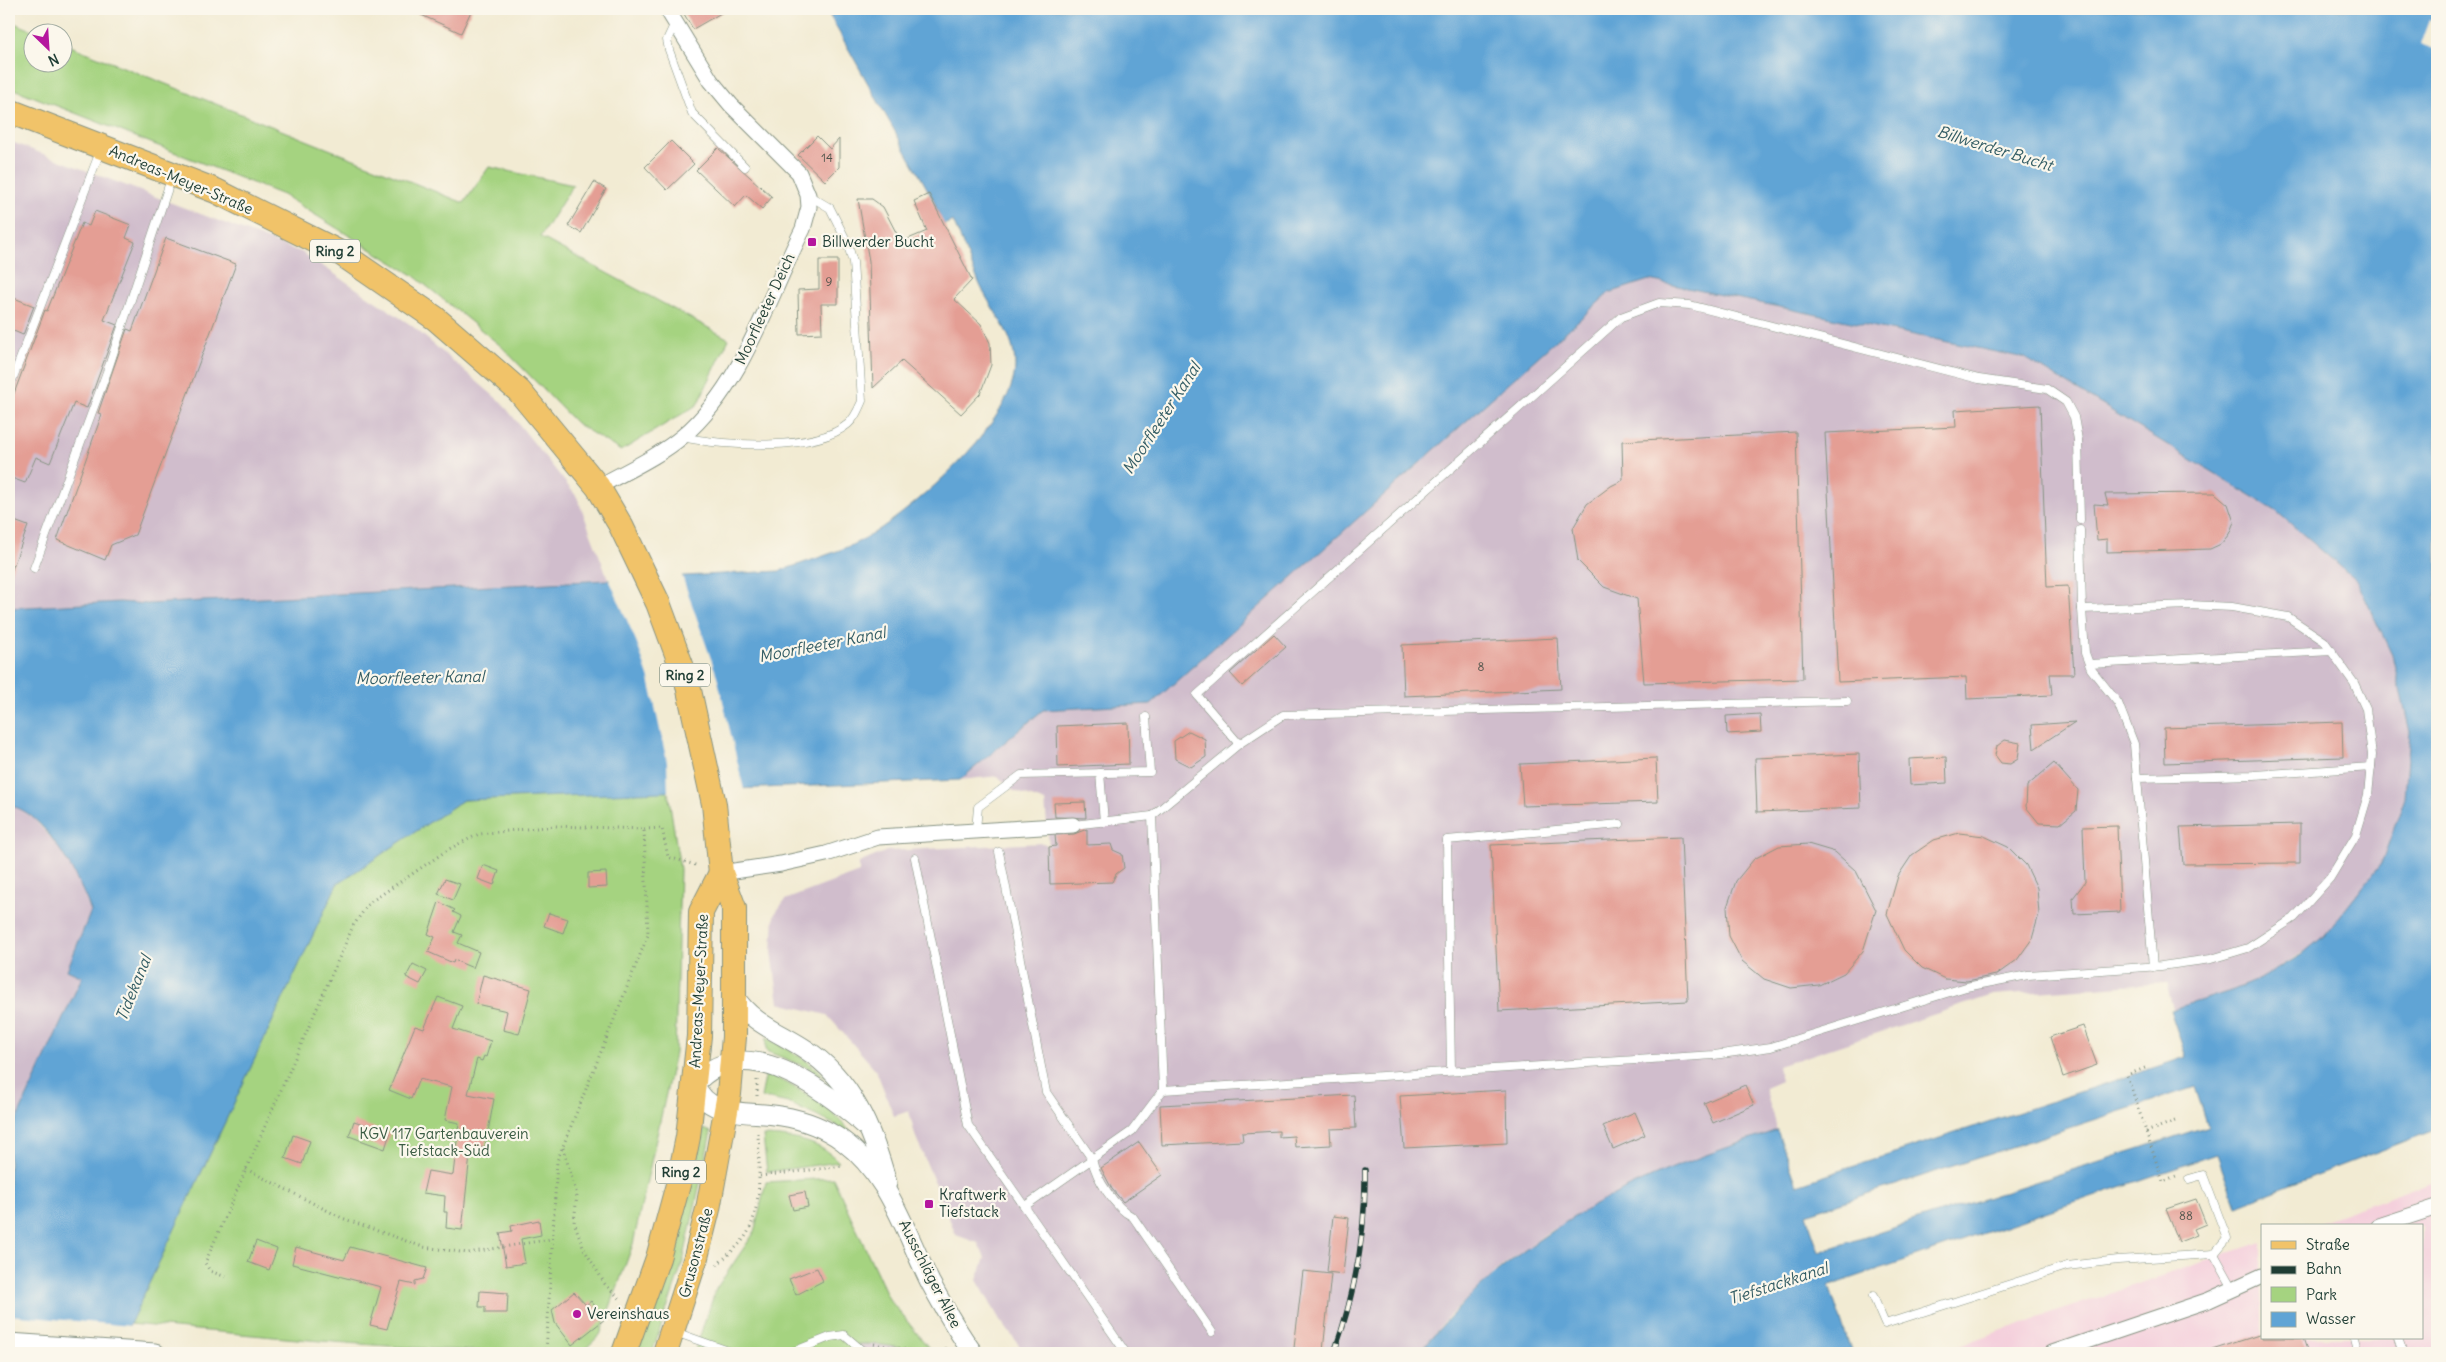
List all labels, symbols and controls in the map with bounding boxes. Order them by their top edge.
north arrow [22,22,72,72]
text: N [45,50,62,70]
water label: Billwerder Bucht [1935,121,2058,176]
street label: Andreas-Meyer-Straße [106,141,256,218]
house number: 14 [821,150,833,165]
place label: Billwerder Bucht [822,232,934,251]
marker: Billwerder Bucht [806,236,818,248]
road number: Ring 2 [310,240,360,262]
street label: Moorfleeter Deich [730,250,799,367]
house number: 9 [826,274,833,289]
water label: Moorfleeter Kanal [1118,357,1206,477]
water label: Moorfleeter Kanal [757,621,889,666]
house number: 8 [1478,659,1485,674]
road number: Ring 2 [660,664,710,686]
water label: Moorfleeter Kanal [356,666,487,688]
street label: Andreas-Meyer-Straße [685,913,712,1069]
water label: Tidekanal [111,950,156,1024]
park label: KGV 117 Gartenbauverein Tiefstack-Süd [359,1124,529,1160]
road number: Ring 2 [656,1160,706,1184]
place label: Kraftwerk Tiefstack [939,1185,1007,1221]
marker: Kraftwerk Tiefstack [923,1198,935,1210]
street label: Grusonstraße [674,1206,717,1300]
house number: 88 [2179,1208,2193,1223]
street label: Ausschläger Allee [895,1217,966,1331]
legend [2261,1224,2424,1340]
text: Straße [2306,1235,2350,1254]
water label: Tiefstackkanal [1726,1257,1832,1308]
text: Bahn [2306,1259,2342,1278]
text: Park [2306,1285,2337,1304]
place label: Vereinshaus [587,1304,669,1323]
marker: Vereinshaus [571,1308,583,1320]
text: Wasser [2306,1309,2356,1328]

